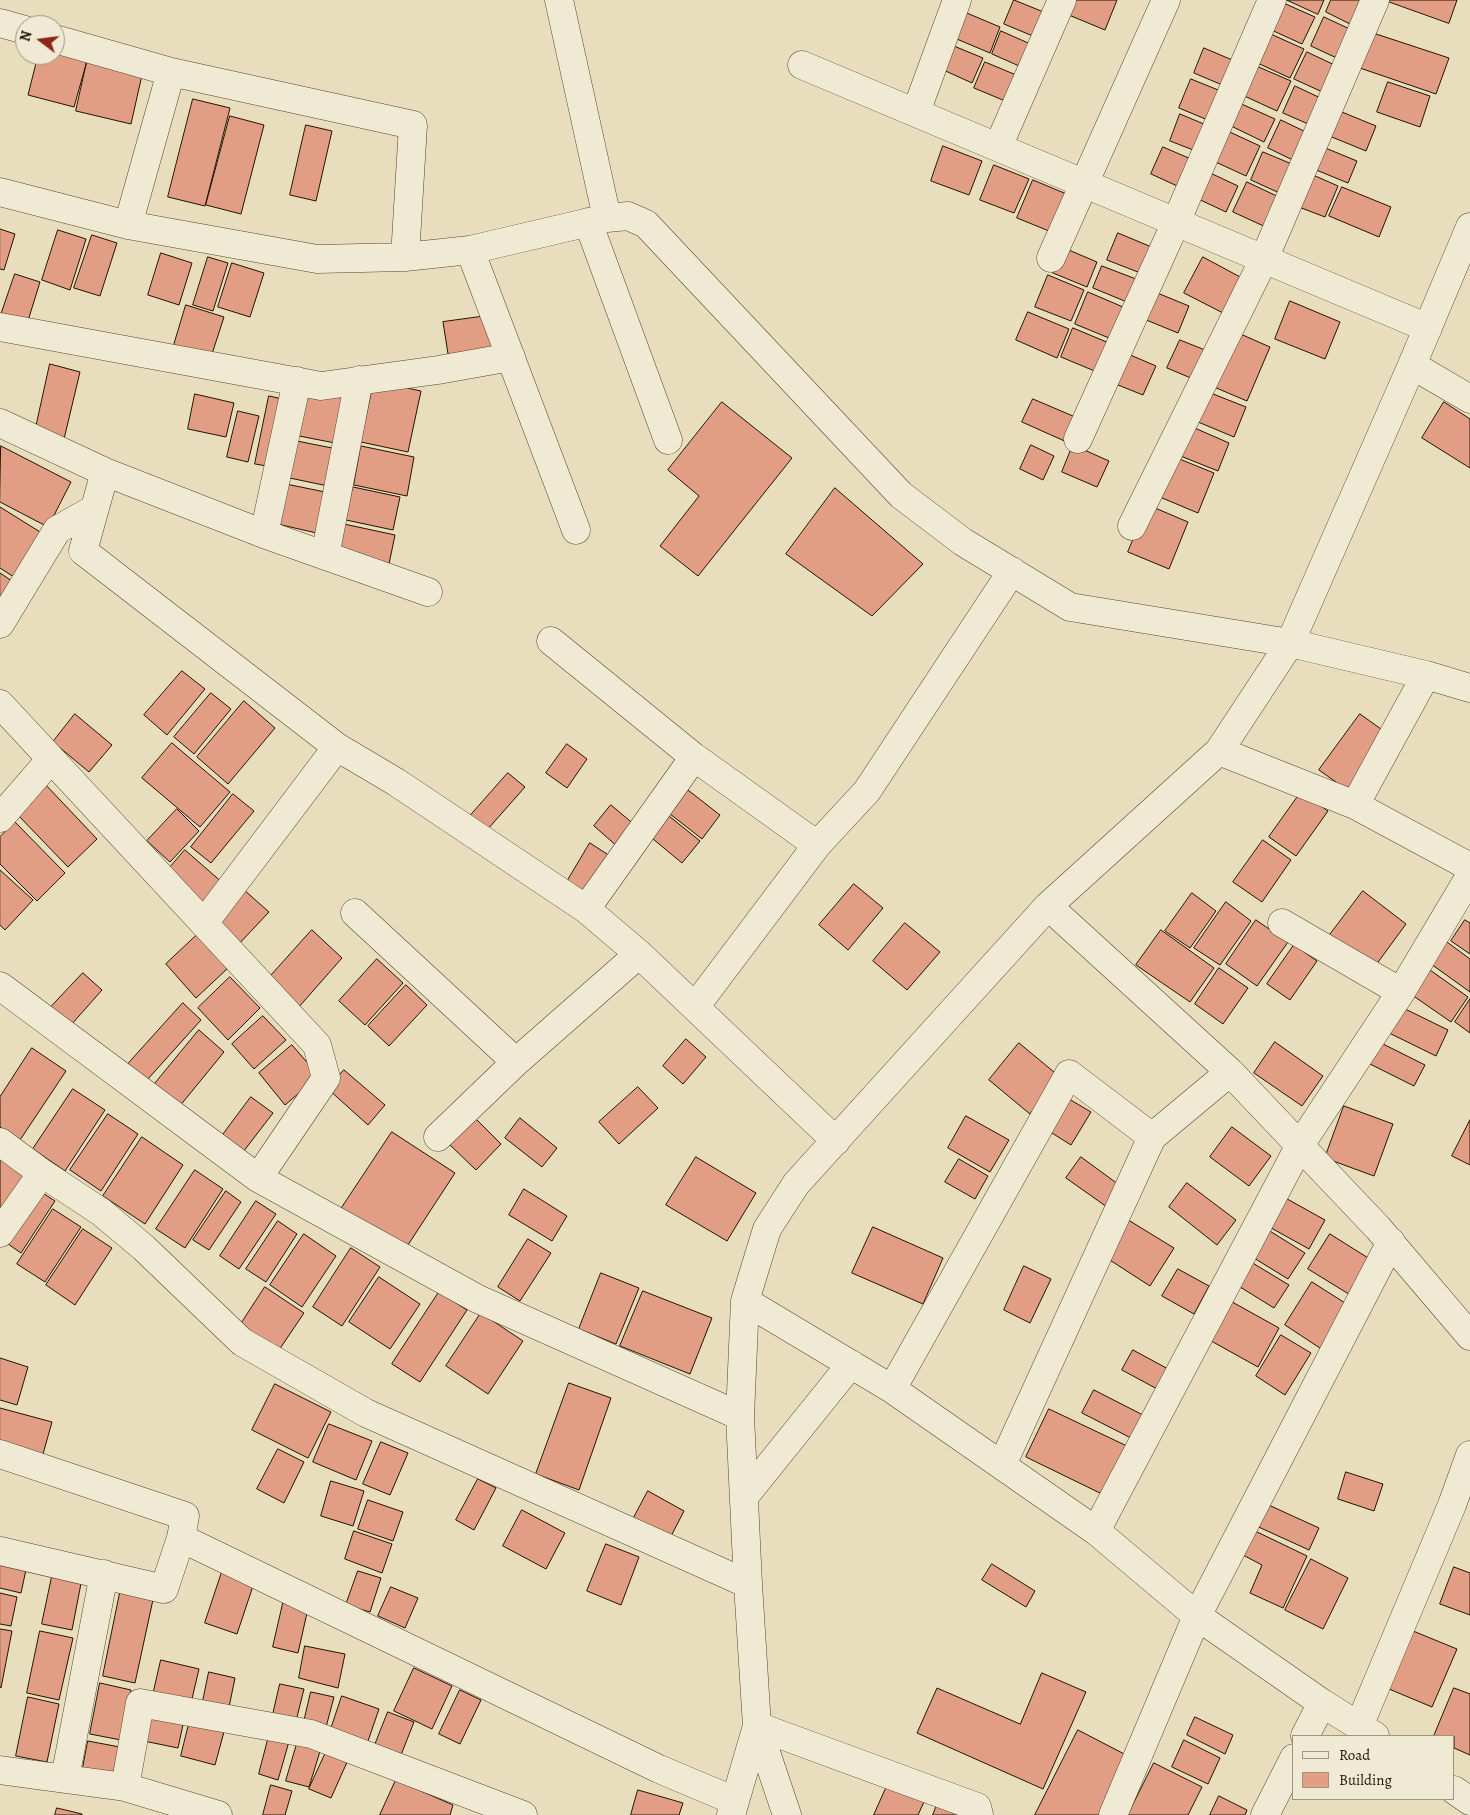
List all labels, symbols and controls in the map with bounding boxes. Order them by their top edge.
north arrow [15,15,65,65]
text: N [15,29,36,44]
legend [1292,1735,1455,1800]
text: Road [1339,1745,1370,1765]
text: Building [1339,1770,1392,1790]

